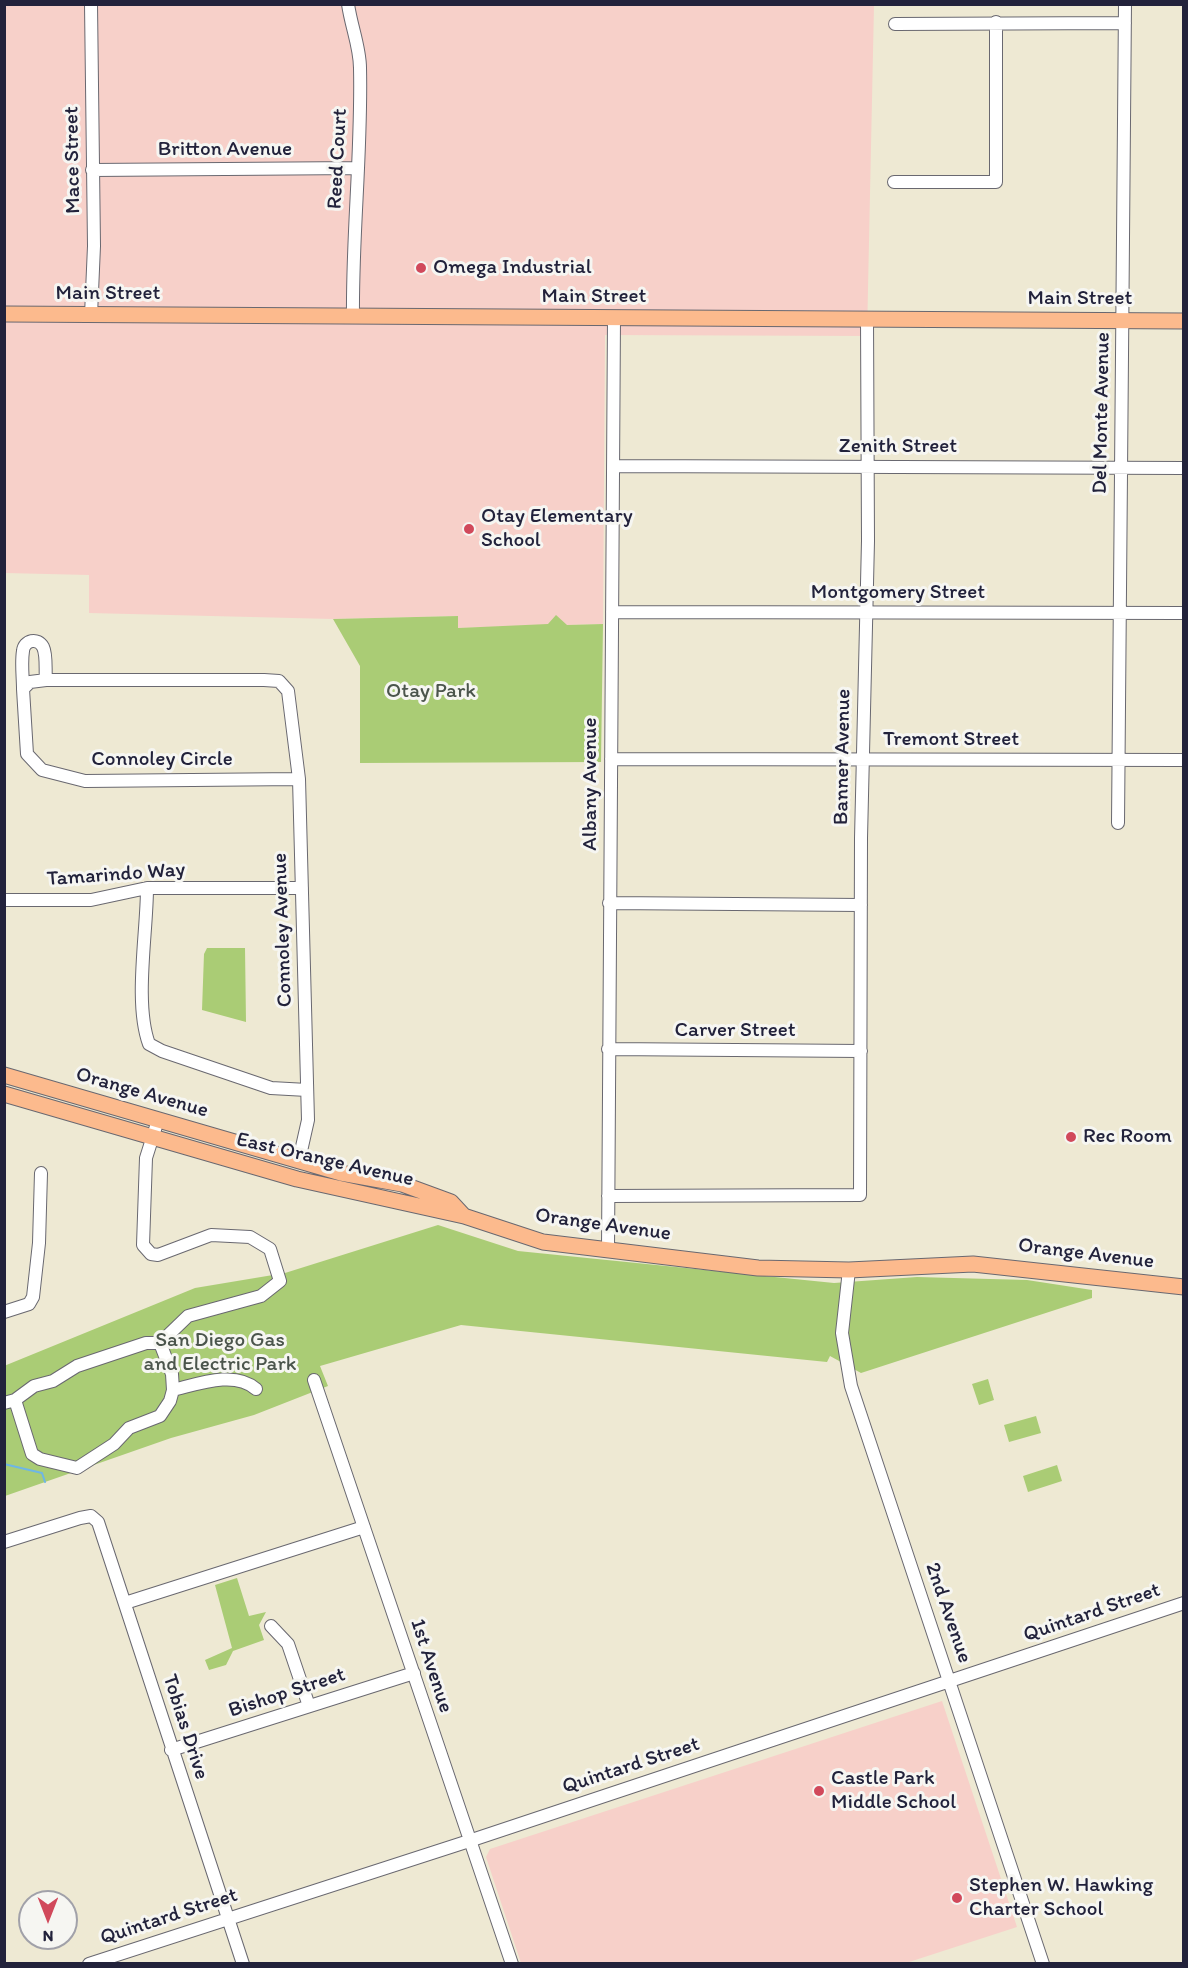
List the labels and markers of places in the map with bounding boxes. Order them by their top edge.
place label: Omega Industrial [433,255,592,281]
marker: Omega Industrial [414,261,428,275]
place label: Otay Elementary School [481,504,633,554]
marker: Otay Elementary School [462,522,476,536]
place label: Rec Room [1083,1124,1172,1150]
marker: Rec Room [1064,1130,1078,1144]
place label: Castle Park Middle School [831,1766,956,1816]
marker: Castle Park Middle School [812,1784,826,1798]
place label: Stephen W. Hawking Charter School [969,1873,1153,1923]
marker: Stephen W. Hawking Charter School [950,1891,964,1905]

